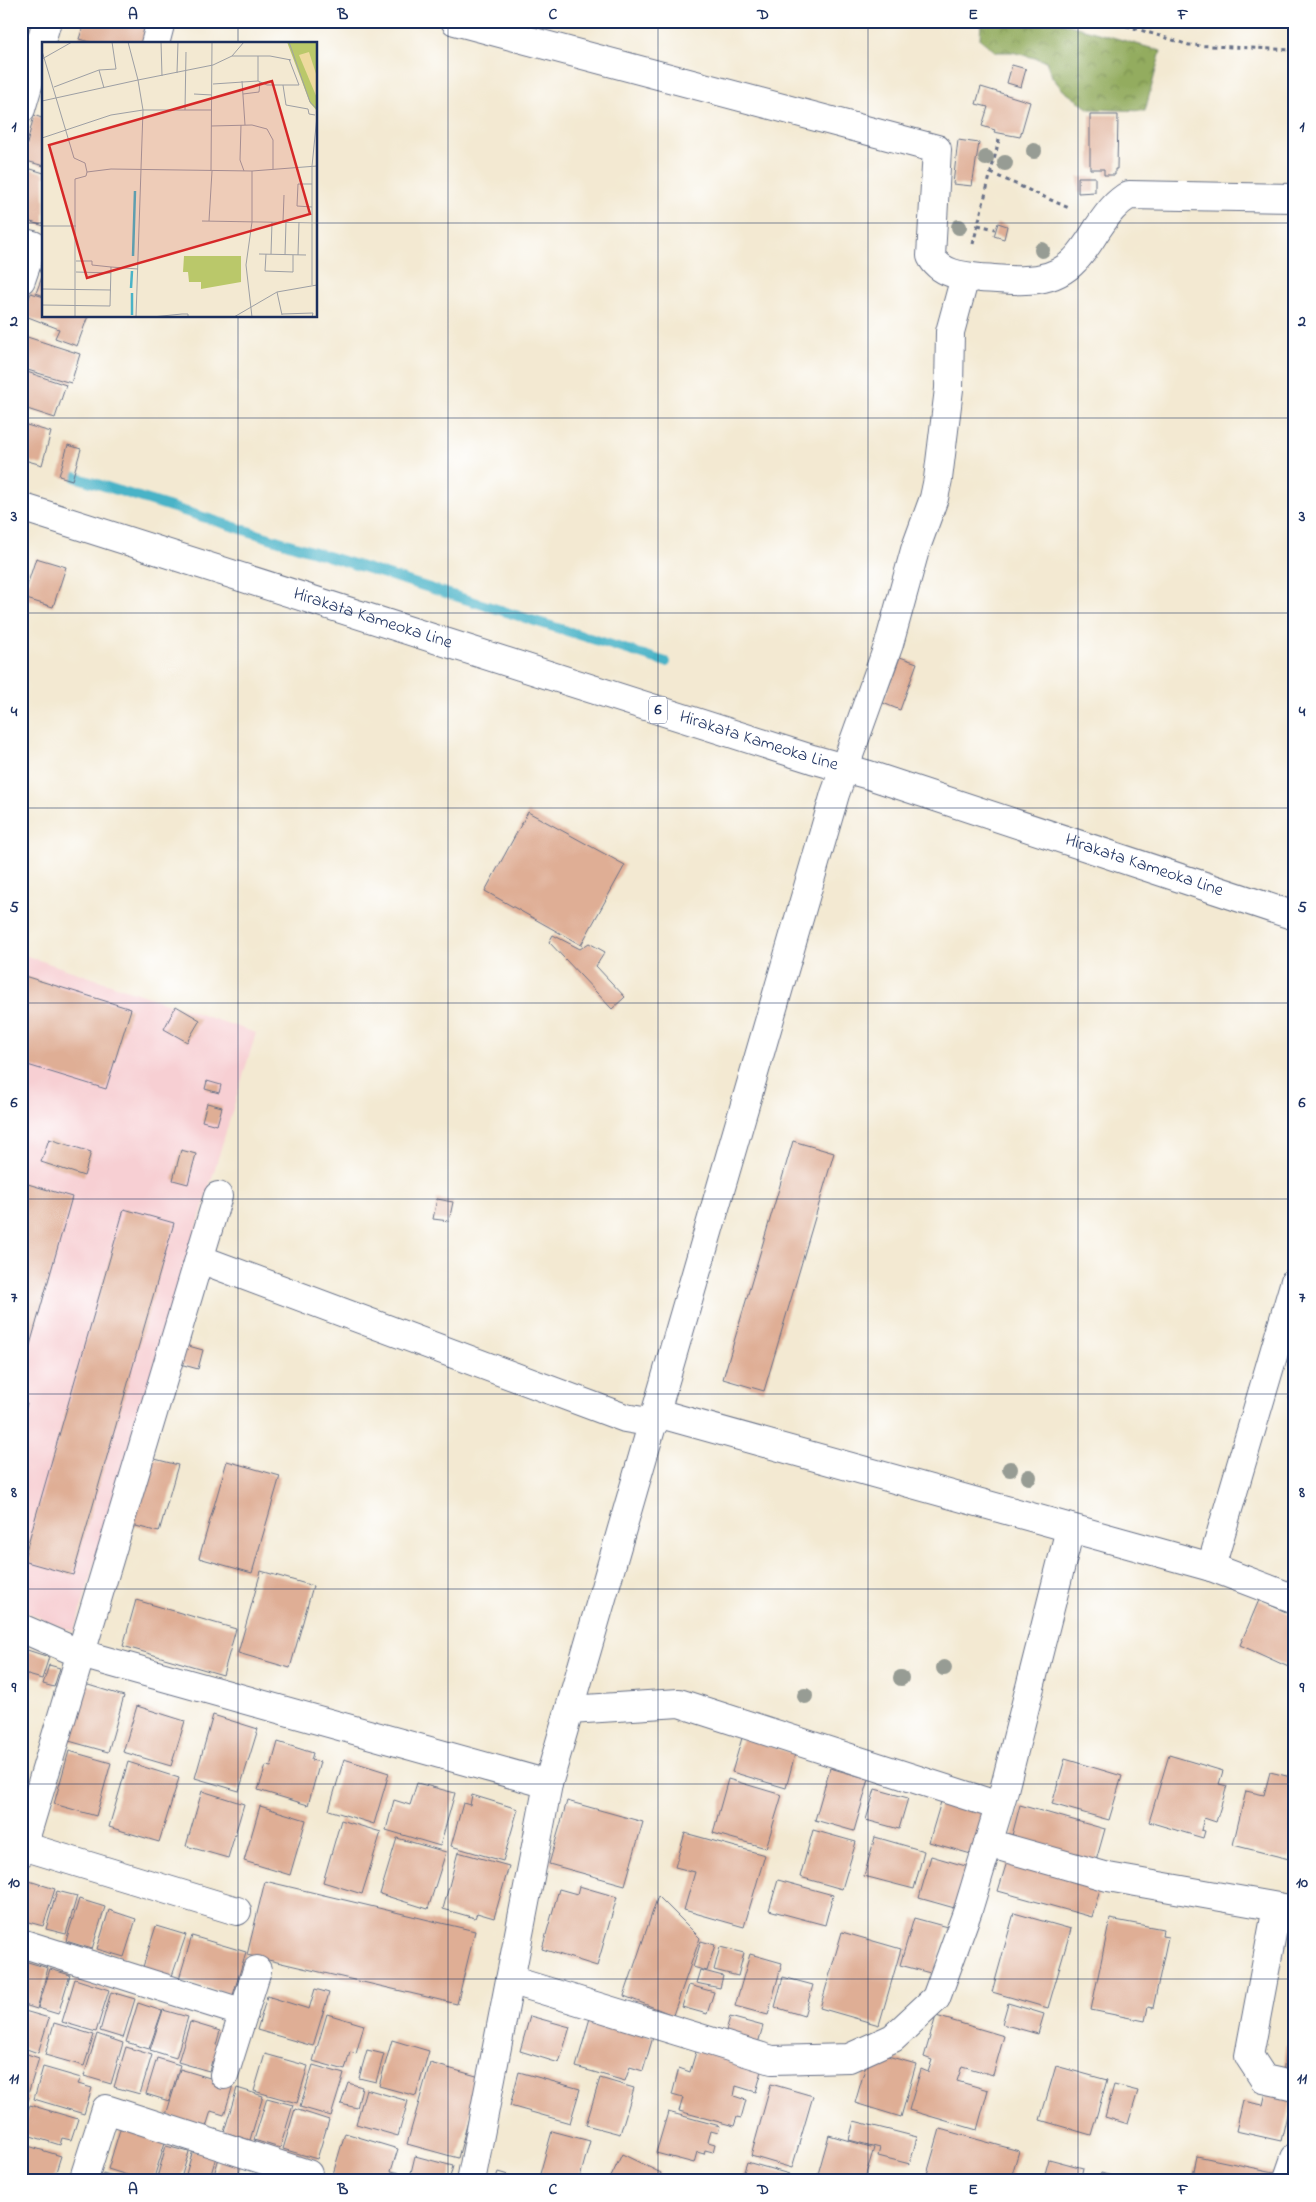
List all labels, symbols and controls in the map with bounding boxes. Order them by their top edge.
text: A [128,3,138,27]
text: B [337,3,349,27]
text: C [549,3,558,27]
text: D [756,3,769,27]
text: E [968,3,978,27]
text: F [1177,3,1189,27]
inset map [42,42,318,318]
text: 1 [11,115,17,139]
text: 1 [1299,115,1305,139]
text: 2 [9,310,18,334]
text: 2 [1297,310,1306,334]
text: 3 [10,505,18,529]
text: 3 [1298,505,1306,529]
street label: Hirakata Kameoka Line [290,582,456,657]
road number: 6 [649,696,667,724]
text: 4 [10,700,18,724]
text: 4 [1298,700,1306,724]
street label: Hirakata Kameoka Line [676,704,842,779]
street label: Hirakata Kameoka Line [1061,828,1227,905]
text: 5 [9,896,19,920]
text: 5 [1297,896,1307,920]
text: 6 [9,1091,18,1115]
text: 6 [1297,1091,1306,1115]
text: 7 [11,1286,18,1310]
text: 7 [1299,1286,1306,1310]
text: 8 [10,1481,17,1505]
text: 8 [1298,1481,1305,1505]
text: 9 [11,1676,17,1700]
text: 9 [1299,1676,1305,1700]
text: 10 [8,1871,20,1895]
text: 10 [1296,1871,1308,1895]
text: 11 [9,2067,20,2091]
text: 11 [1297,2067,1308,2091]
text: A [128,2178,138,2202]
text: B [337,2178,349,2202]
text: C [549,2178,558,2202]
text: D [756,2178,769,2202]
text: E [968,2178,978,2202]
text: F [1177,2178,1189,2202]

